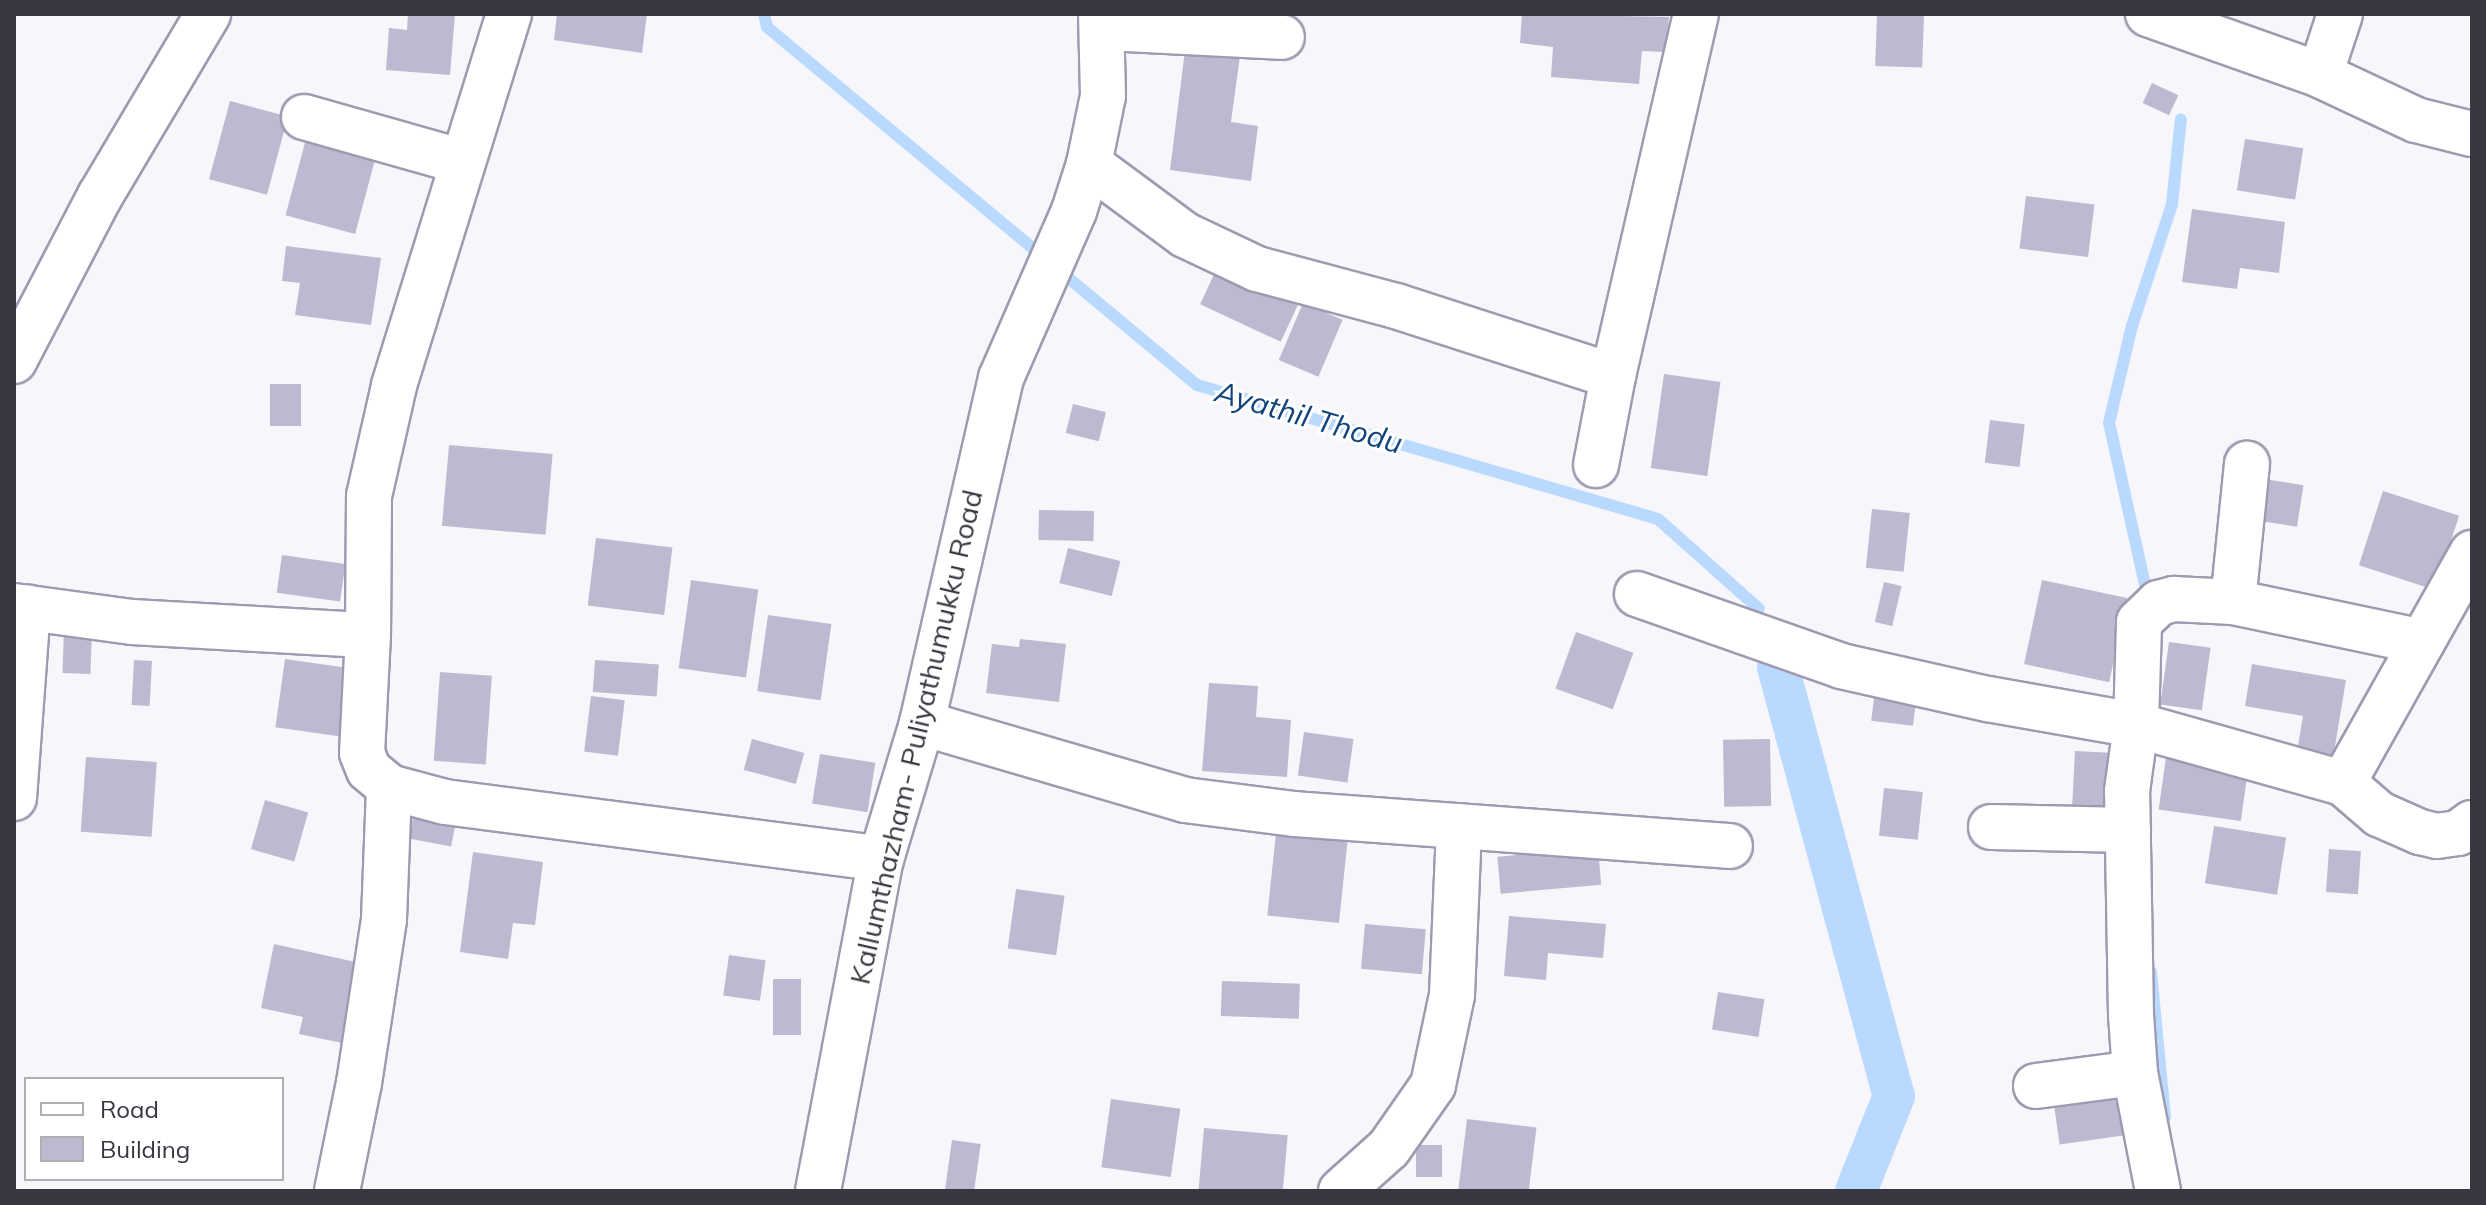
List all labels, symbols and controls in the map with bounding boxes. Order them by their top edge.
water label: Ayathil Thodu [1211,373,1407,461]
street label: Kallumthazham- Puliyathumukku Road [843,487,989,987]
legend [24,1077,284,1181]
text: Road [100,1094,159,1124]
text: Building [100,1134,190,1164]

